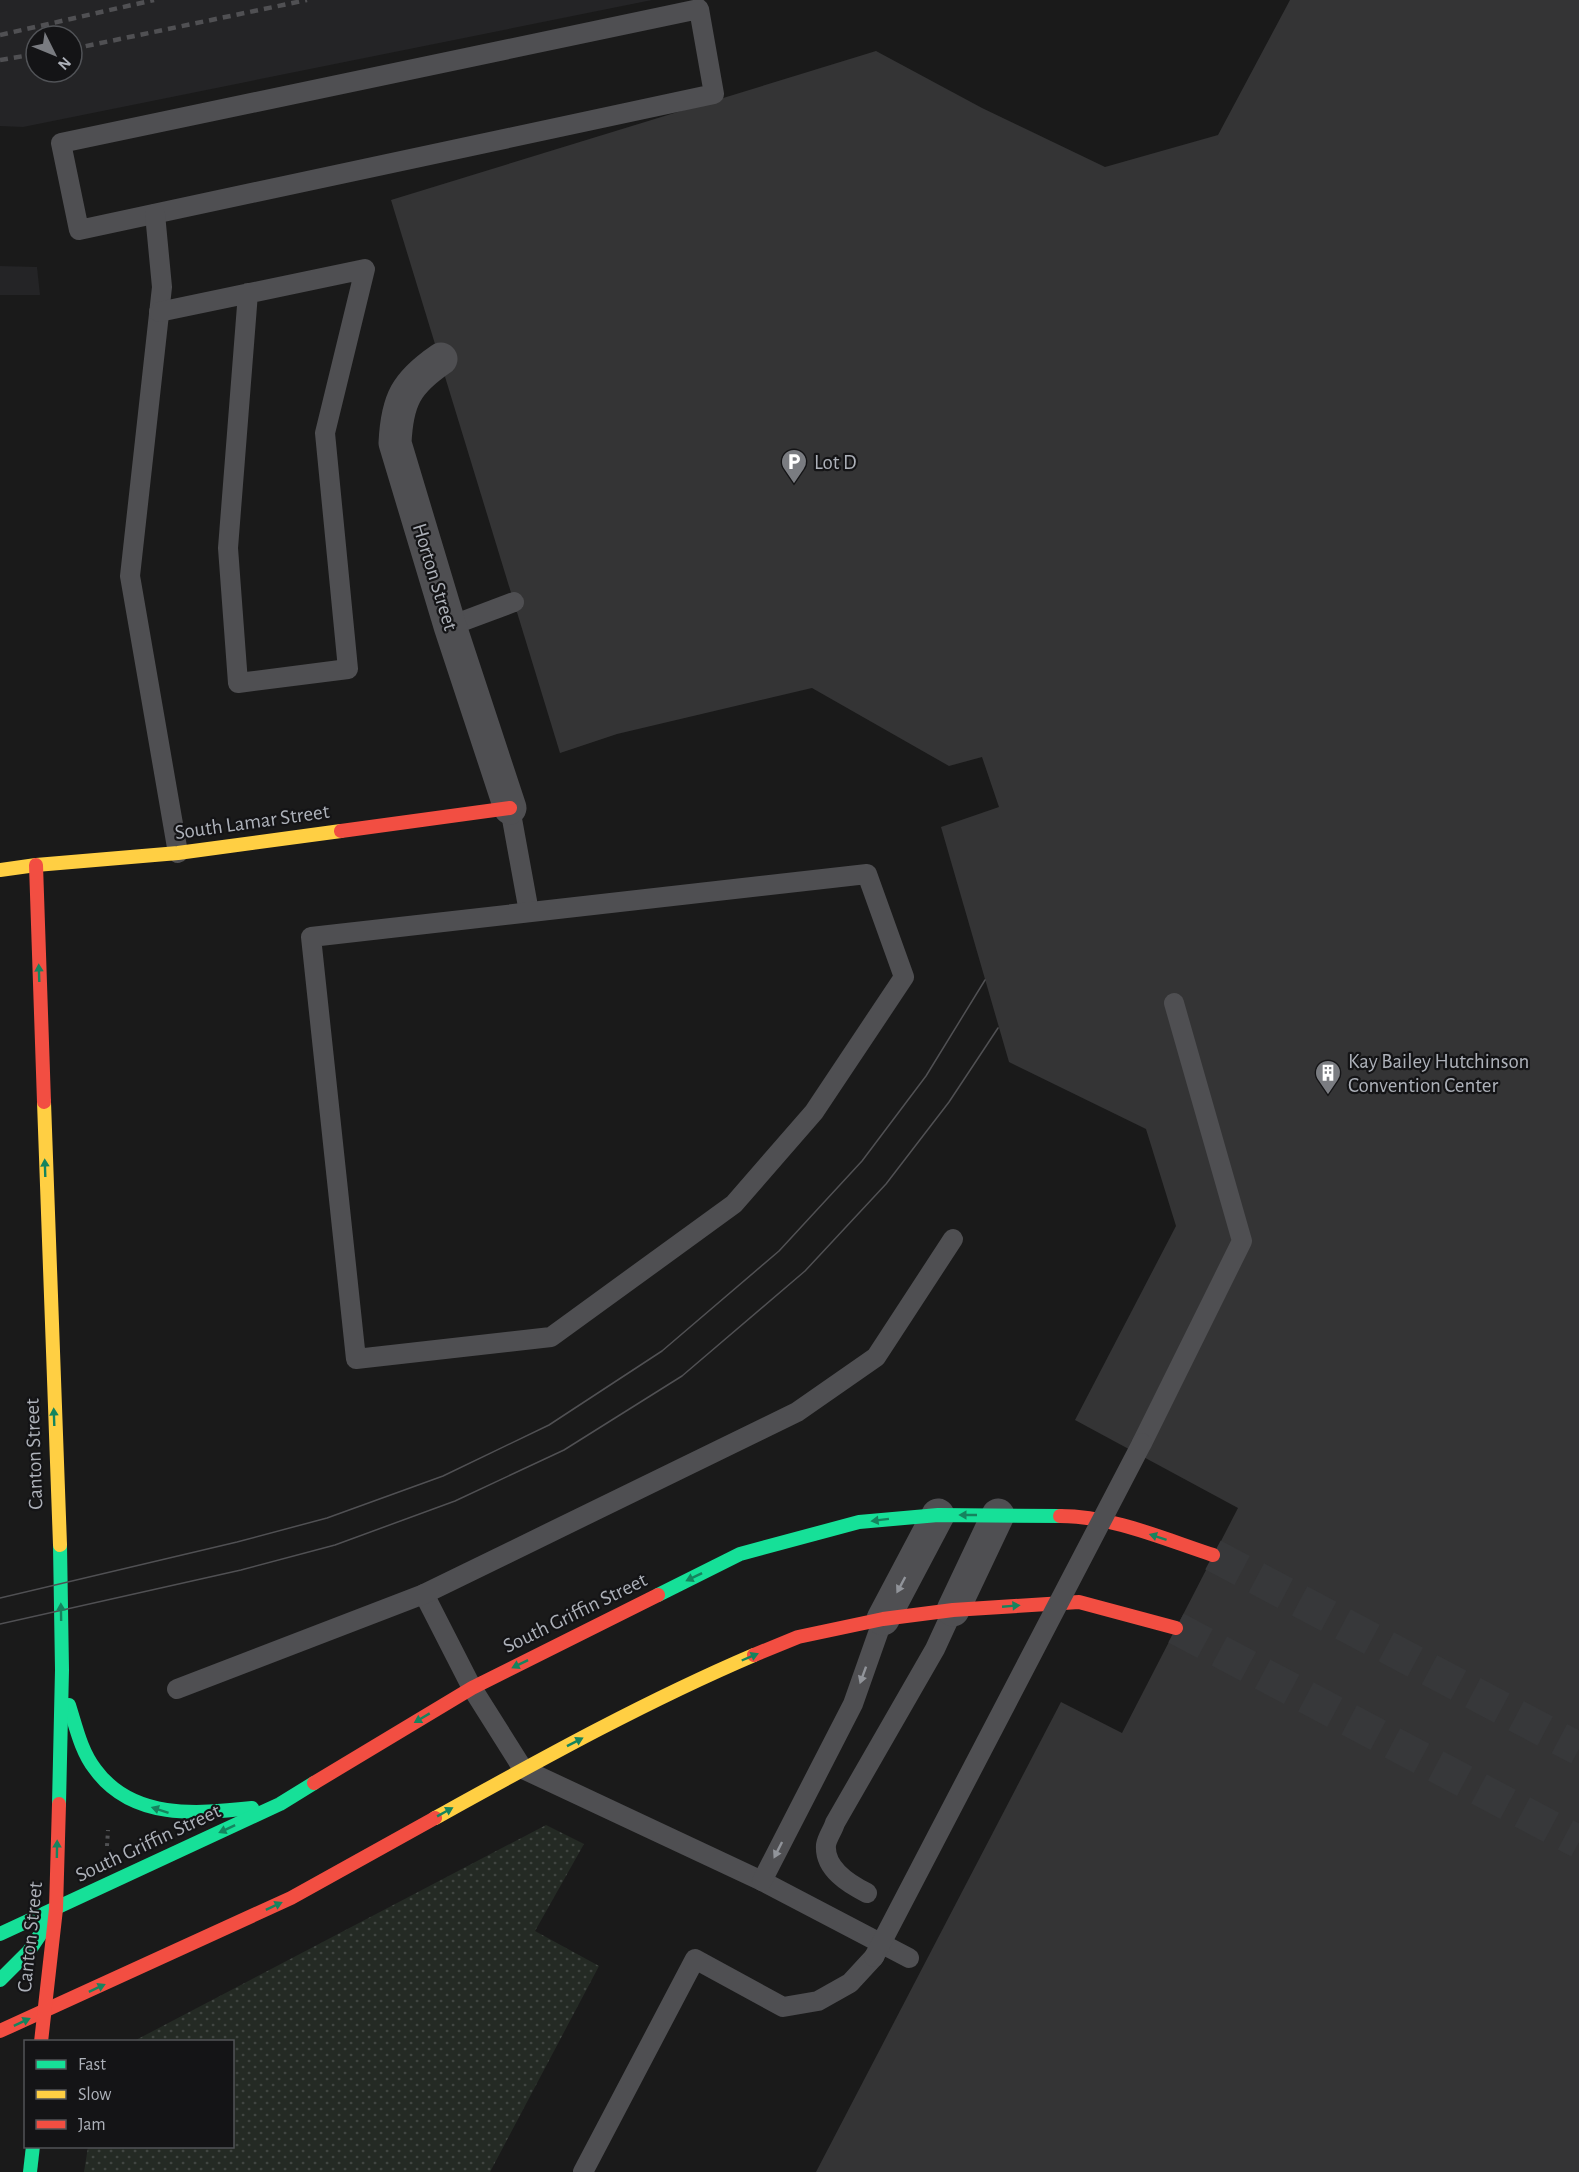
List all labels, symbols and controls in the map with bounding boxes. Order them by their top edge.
north arrow [24,24,84,84]
text: N [55,54,74,73]
parking icon: Lot D [779,447,809,485]
place label: Lot D [814,452,856,473]
street label: Horton Street [409,521,461,633]
street label: South Lamar Street [173,801,331,843]
one-way arrow [34,963,44,982]
place label: Kay Bailey Hutchinson Convention Center [1348,1051,1529,1096]
building icon: Kay Bailey Hutchinson Convention Center [1313,1058,1343,1096]
one-way arrow [41,1158,50,1177]
street label: Canton Street [22,1398,46,1510]
one-way arrow [49,1407,58,1426]
one-way arrow [958,1510,977,1520]
one-way arrow [870,1515,889,1525]
one-way arrow [1149,1531,1167,1541]
street label: South Griffin Street [500,1569,651,1657]
one-way arrow [686,1572,703,1582]
one-way arrow [896,1577,906,1594]
one-way arrow [1002,1601,1021,1611]
one-way arrow [56,1602,66,1621]
one-way arrow [742,1652,760,1662]
one-way arrow [511,1659,528,1669]
one-way arrow [858,1666,868,1684]
one-way arrow [414,1713,430,1724]
one-way arrow [567,1737,584,1747]
street label: South Griffin Street [72,1800,224,1886]
one-way arrow [151,1805,169,1814]
one-way arrow [436,1808,453,1818]
one-way arrow [219,1825,236,1834]
one-way arrow [53,1840,62,1859]
one-way arrow [773,1841,783,1858]
street label: Canton Street [14,1880,46,1994]
one-way arrow [265,1902,282,1911]
one-way arrow [88,1983,106,1993]
one-way arrow [13,2018,30,2027]
legend [24,2040,234,2148]
text: Fast [78,2056,106,2074]
text: Slow [78,2086,111,2104]
text: Jam [78,2116,106,2134]

